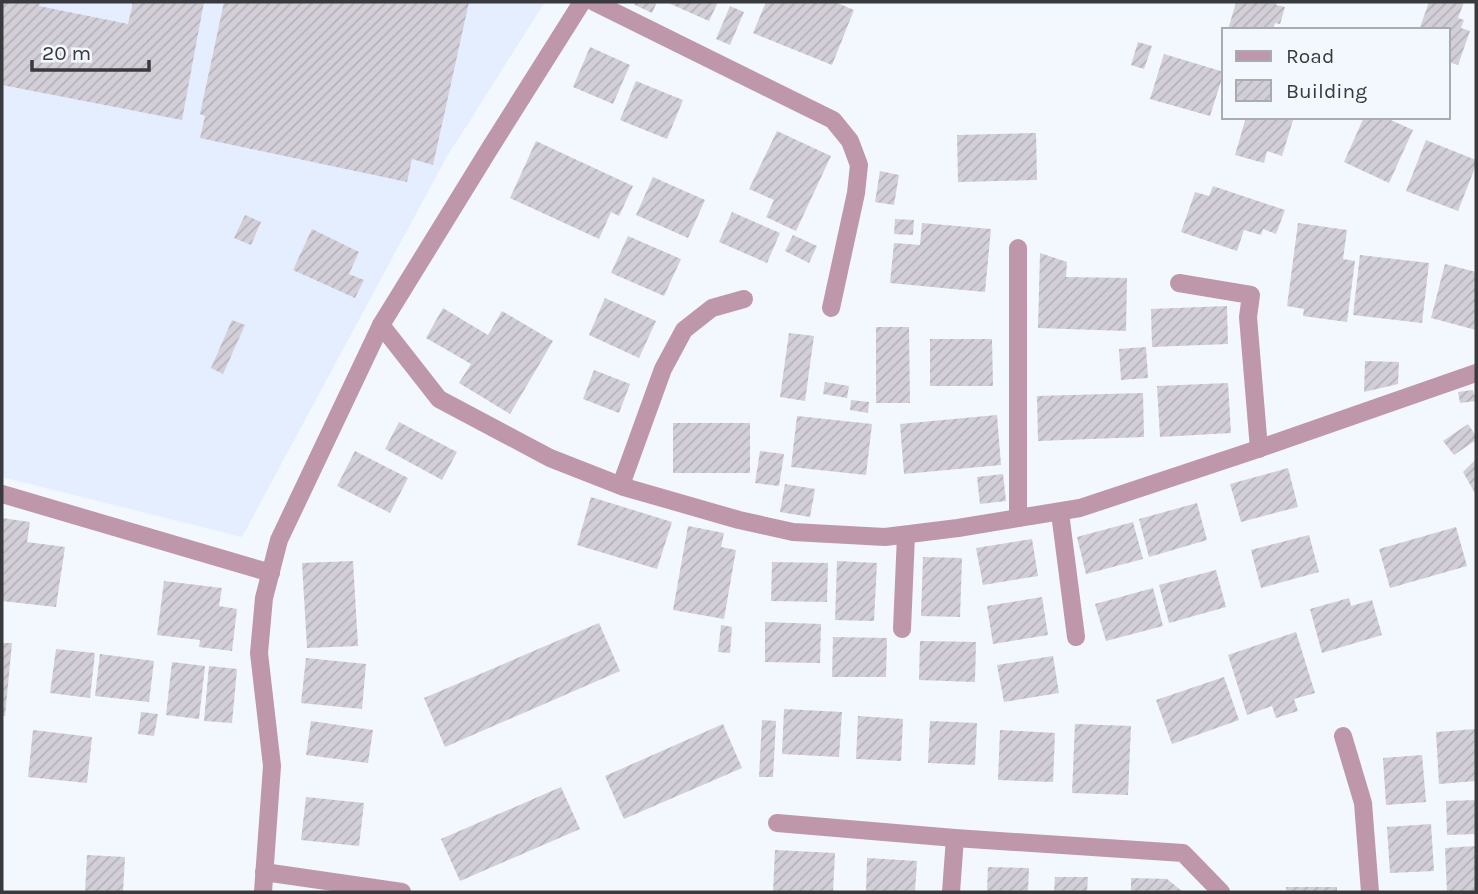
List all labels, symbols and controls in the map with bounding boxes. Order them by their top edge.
scale bar [32,28,149,72]
legend [1222,28,1450,119]
text: 20 m [42,41,91,65]
text: Road [1286,44,1334,68]
text: Building [1286,79,1367,103]

